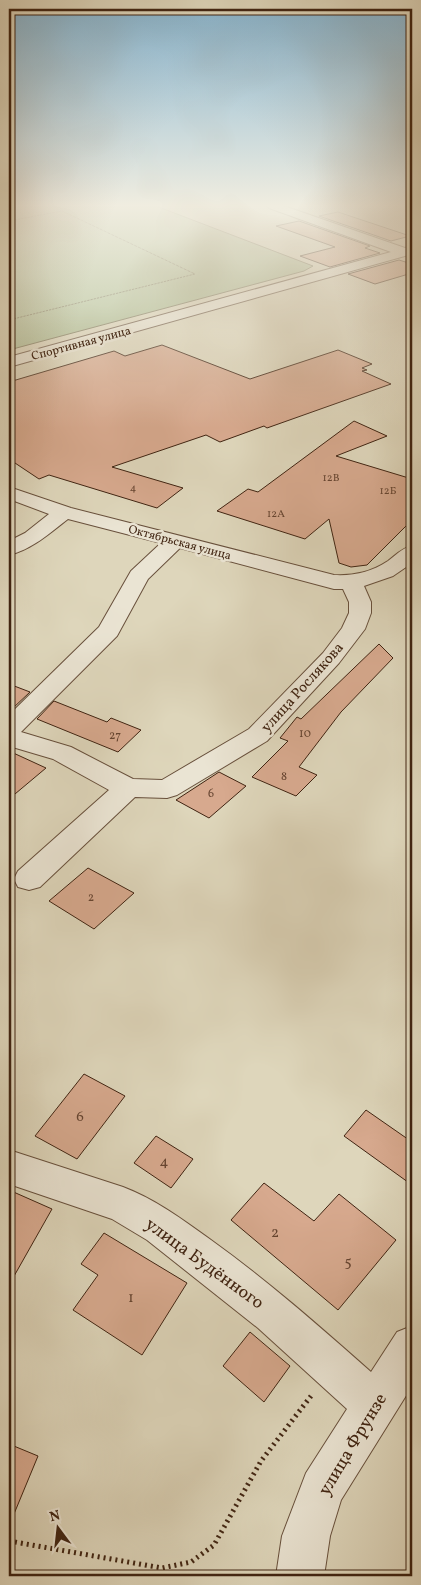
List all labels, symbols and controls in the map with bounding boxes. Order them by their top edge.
street label: Спортивная улица [30,323,133,365]
house number: 12В [322,471,340,486]
house number: 4 [130,481,137,496]
house number: 12Б [380,484,397,499]
house number: 12А [267,507,285,522]
street label: Октябрьская улица [127,522,233,564]
street label: улица Рослякова [257,638,349,738]
house number: 10 [299,726,311,742]
house number: 27 [109,728,121,744]
house number: 8 [281,769,287,785]
house number: 6 [208,786,214,802]
house number: 2 [88,890,94,906]
house number: 6 [76,1107,84,1128]
house number: 4 [160,1152,169,1173]
street label: улица Будённого [140,1213,269,1316]
house number: 2 [271,1223,279,1244]
house number: 5 [344,1252,352,1273]
house number: 1 [128,1288,134,1309]
street label: улица Фрунзе [313,1389,394,1501]
north arrow [32,1502,82,1552]
text: N [48,1506,62,1527]

